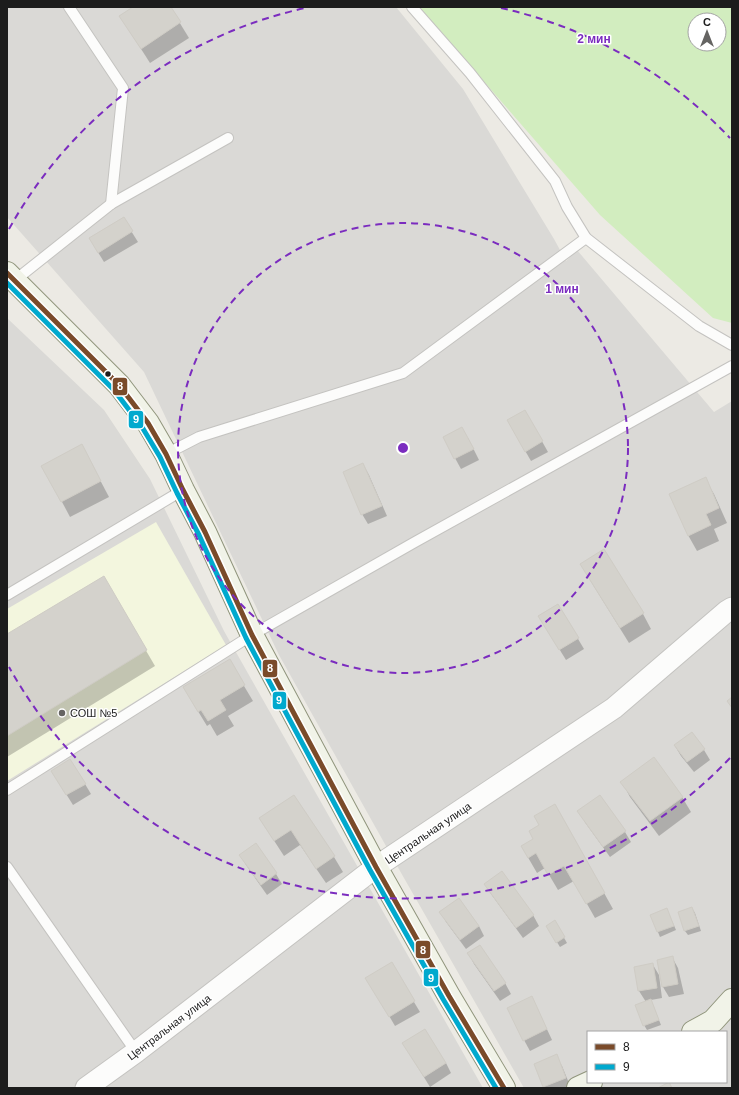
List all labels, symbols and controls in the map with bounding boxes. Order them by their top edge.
north arrow [687,12,727,52]
text: С [703,16,711,28]
text: 2 мин [577,32,611,46]
text: 1 мин [545,282,579,296]
unlabelled marker [103,369,113,379]
line badge: 8 [112,377,128,396]
text: 8 [117,380,123,392]
line badge: 9 [128,410,144,429]
text: 9 [133,413,139,425]
centre of rings [396,441,410,455]
line badge: 8 [262,659,278,678]
text: 8 [267,662,273,674]
line badge: 9 [272,691,287,710]
text: 9 [276,694,282,706]
place label: СОШ №5 [70,707,117,719]
marker: СОШ №5 [57,708,67,718]
street label: Центральная улица [383,799,474,866]
line badge: 8 [415,940,431,959]
text: 8 [420,944,426,956]
line badge: 9 [423,968,439,987]
text: 9 [428,972,434,984]
street label: Центральная улица [125,991,214,1062]
legend [587,1031,727,1083]
text: 8 [623,1040,630,1054]
text: 9 [623,1060,630,1074]

